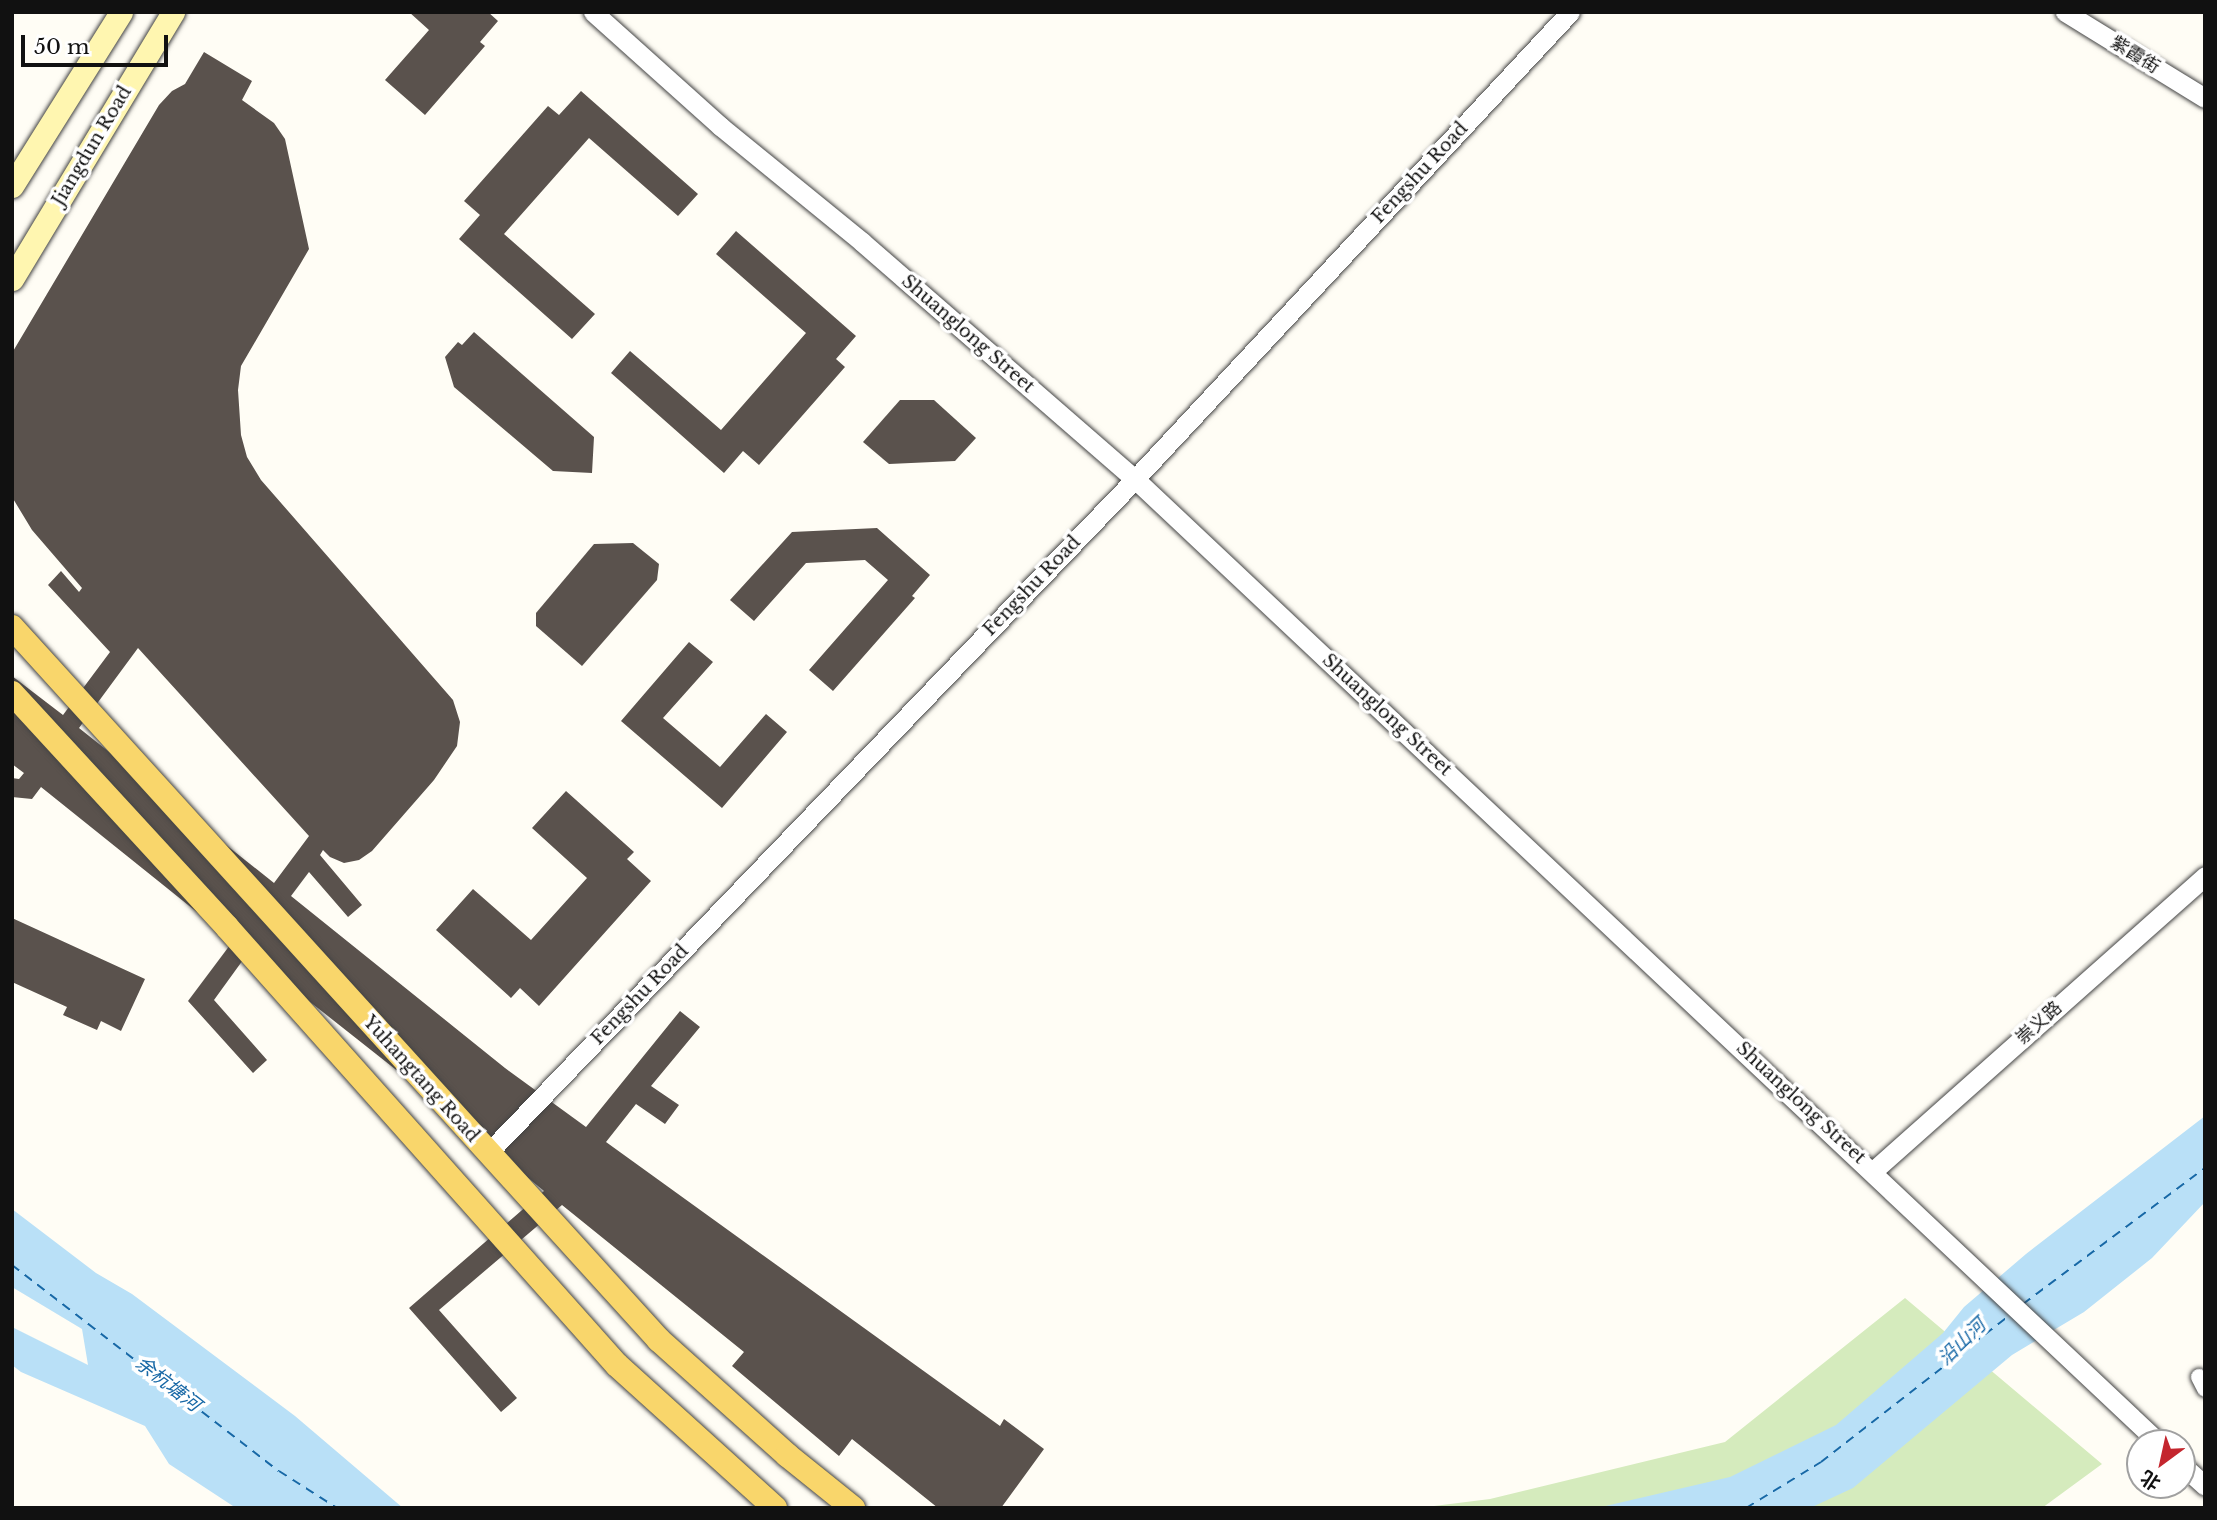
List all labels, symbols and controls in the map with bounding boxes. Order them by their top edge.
scale bar [24,21,172,65]
street label: 紫霞街 [2106,32,2164,78]
text: 50 m [34,34,89,60]
street label: Jiangdun Road [48,82,136,210]
street label: Fengshu Road [1368,118,1472,228]
street label: Shuanglong Street [897,270,1039,398]
street label: Fengshu Road [979,532,1085,640]
street label: Shuanglong Street [1318,649,1456,781]
street label: Fengshu Road [587,941,693,1049]
street label: 崇义路 [2012,997,2066,1049]
street label: Yuhangtang Road [359,1011,483,1147]
street label: Shuanglong Street [1732,1037,1870,1169]
water label: 沿山河 [1934,1314,1990,1370]
water label: 余杭塘河 [131,1352,205,1416]
north arrow [2126,1429,2196,1499]
text: 北 [2136,1466,2165,1495]

